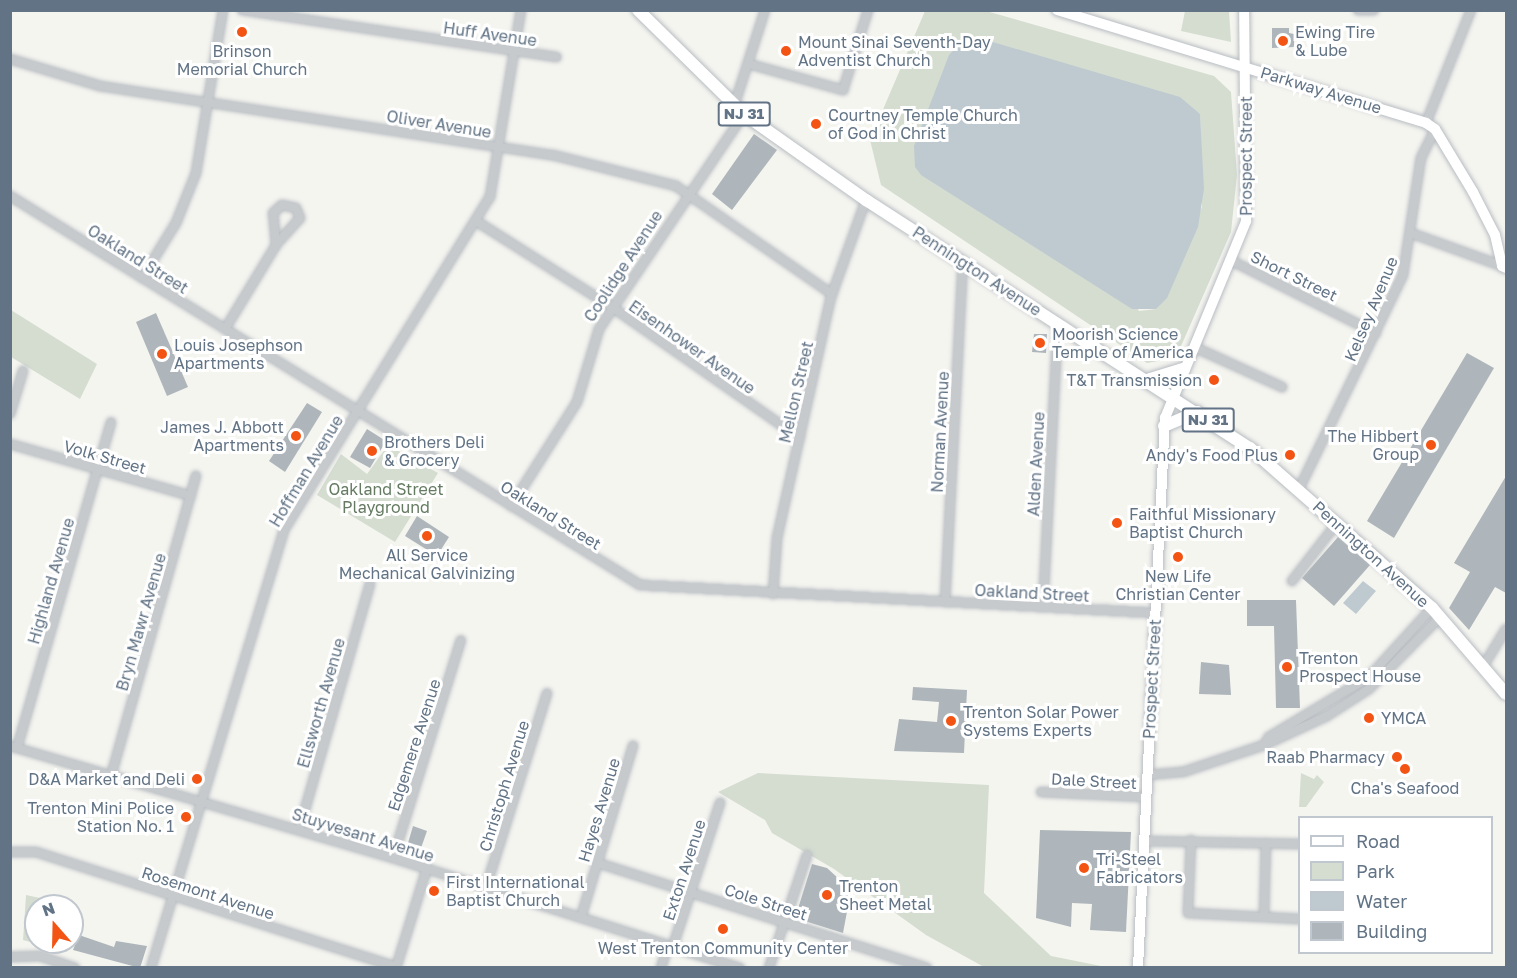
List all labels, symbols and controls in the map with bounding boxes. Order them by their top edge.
street label: Huff Avenue [442,18,538,50]
place label: Ewing Tire & Lube [1295,22,1375,60]
marker: Brinson Memorial Church [235,25,249,39]
place label: Mount Sinai Seventh-Day Adventist Church [798,32,991,70]
marker: Ewing Tire & Lube [1276,34,1290,48]
place label: Brinson Memorial Church [177,41,307,79]
marker: Mount Sinai Seventh-Day Adventist Church [779,44,793,58]
street label: Parkway Avenue [1258,62,1384,118]
street label: Prospect Street [1236,96,1256,216]
road number: NJ 31 [717,102,771,126]
place label: Courtney Temple Church of God in Christ [828,105,1018,143]
street label: Oliver Avenue [385,106,493,142]
marker: Courtney Temple Church of God in Christ [809,117,823,131]
street label: Coolidge Avenue [580,207,666,325]
street label: Oakland Street [84,220,192,298]
street label: Pennington Avenue [909,222,1045,320]
street label: Short Street [1248,247,1340,305]
street label: Kelsey Avenue [1340,254,1402,364]
street label: Eisenhower Avenue [625,296,759,398]
place label: Moorish Science Temple of America [1052,324,1194,362]
place label: Louis Josephson Apartments [174,335,303,373]
marker: Moorish Science Temple of America [1033,336,1047,350]
street label: Mellon Street [775,339,817,445]
marker: Louis Josephson Apartments [155,347,169,361]
place label: T&T Transmission [1066,370,1202,390]
street label: Norman Avenue [927,371,953,493]
marker: T&T Transmission [1207,373,1221,387]
road number: NJ 31 [1181,408,1235,432]
street label: Alden Avenue [1024,411,1048,517]
street label: Hoffman Avenue [265,412,347,530]
place label: James J. Abbott Apartments [160,417,284,455]
place label: The Hibbert Group [1328,426,1419,464]
marker: James J. Abbott Apartments [289,429,303,443]
place label: Brothers Deli & Grocery [384,432,485,470]
street label: Volk Street [62,436,148,478]
marker: The Hibbert Group [1424,438,1438,452]
marker: Brothers Deli & Grocery [365,444,379,458]
place label: Andy's Food Plus [1146,445,1278,465]
marker: Andy's Food Plus [1283,448,1297,462]
street label: Oakland Street [497,476,605,554]
park label: Oakland Street Playground [328,479,444,517]
street label: Pennington Avenue [1309,497,1433,611]
place label: Faithful Missionary Baptist Church [1129,504,1276,542]
street label: Highland Avenue [24,516,78,646]
marker: Faithful Missionary Baptist Church [1110,516,1124,530]
marker: All Service Mechanical Galvinizing [420,529,434,543]
place label: All Service Mechanical Galvinizing [339,545,515,583]
marker: New Life Christian Center [1171,550,1185,564]
street label: Bryn Mawr Avenue [112,551,170,693]
place label: New Life Christian Center [1115,566,1241,604]
street label: Oakland Street [974,580,1090,606]
street label: Prospect Street [1139,618,1165,740]
street label: Ellsworth Avenue [293,636,349,770]
place label: Trenton Prospect House [1299,648,1421,686]
marker: Trenton Prospect House [1280,660,1294,674]
street label: Edgemere Avenue [384,676,444,814]
place label: Trenton Solar Power Systems Experts [963,702,1119,740]
place label: YMCA [1381,708,1426,728]
marker: YMCA [1362,711,1376,725]
marker: Trenton Solar Power Systems Experts [944,714,958,728]
street label: Christoph Avenue [475,718,533,854]
place label: Raab Pharmacy [1266,747,1385,767]
marker: Raab Pharmacy [1390,750,1404,764]
street label: Hayes Avenue [574,756,624,864]
marker: Cha's Seafood [1398,762,1412,776]
place label: D&A Market and Deli [28,769,185,789]
street label: Dale Street [1051,769,1137,793]
marker: D&A Market and Deli [190,772,204,786]
place label: Cha's Seafood [1351,778,1459,798]
place label: Trenton Mini Police Station No. 1 [27,798,174,836]
street label: Stuyvesant Avenue [290,804,436,866]
marker: Trenton Mini Police Station No. 1 [179,810,193,824]
legend [1298,816,1493,954]
street label: Exton Avenue [659,817,709,923]
text: Road [1356,830,1400,852]
place label: Tri-Steel Fabricators [1096,849,1183,887]
text: Park [1356,860,1395,882]
marker: Tri-Steel Fabricators [1077,861,1091,875]
street label: Rosemont Avenue [139,862,277,924]
place label: First International Baptist Church [446,872,585,910]
place label: Trenton Sheet Metal [839,876,932,914]
street label: Cole Street [722,880,810,924]
marker: First International Baptist Church [427,884,441,898]
marker: Trenton Sheet Metal [820,888,834,902]
text: Water [1356,890,1407,912]
north arrow [24,894,84,954]
text: N [39,897,58,920]
text: Building [1356,920,1427,942]
marker: West Trenton Community Center [716,922,730,936]
place label: West Trenton Community Center [598,938,848,958]

